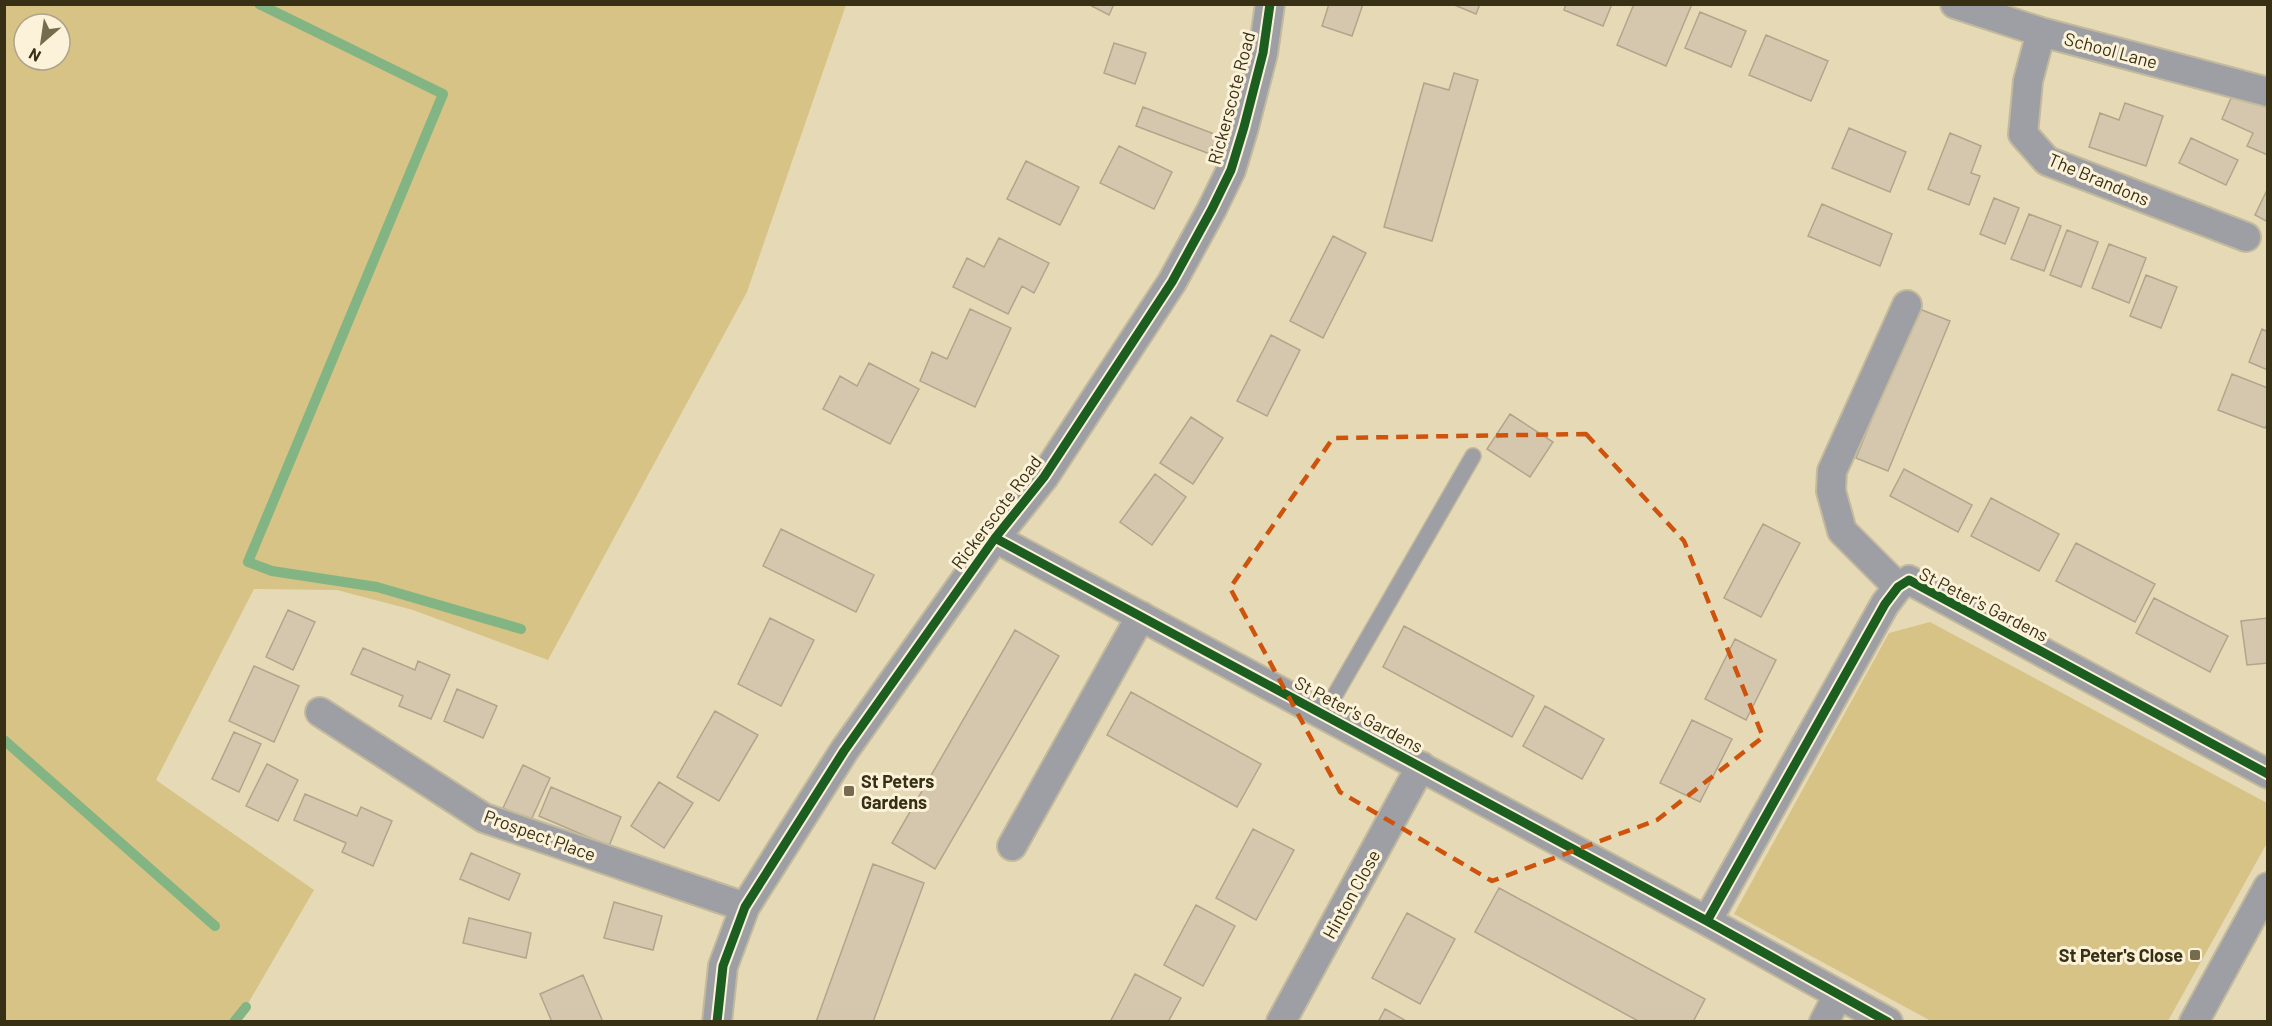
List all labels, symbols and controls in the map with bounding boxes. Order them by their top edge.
north arrow [12,12,72,72]
street label: School Lane [2062,27,2160,73]
street label: Rickerscote Road [1203,29,1259,167]
text: N [25,45,44,66]
street label: The Brandons [2045,148,2153,210]
street label: Rickerscote Road [946,451,1046,573]
street label: St Peter's Gardens [1916,562,2052,646]
street label: St Peter's Gardens [1291,671,1427,757]
place label: St Peters Gardens [861,770,934,813]
marker: St Peters Gardens [842,784,856,798]
street label: Prospect Place [481,805,599,865]
street label: Hinton Close [1317,846,1385,942]
place label: St Peter's Close [2059,944,2183,966]
marker: St Peter's Close [2188,948,2202,962]

